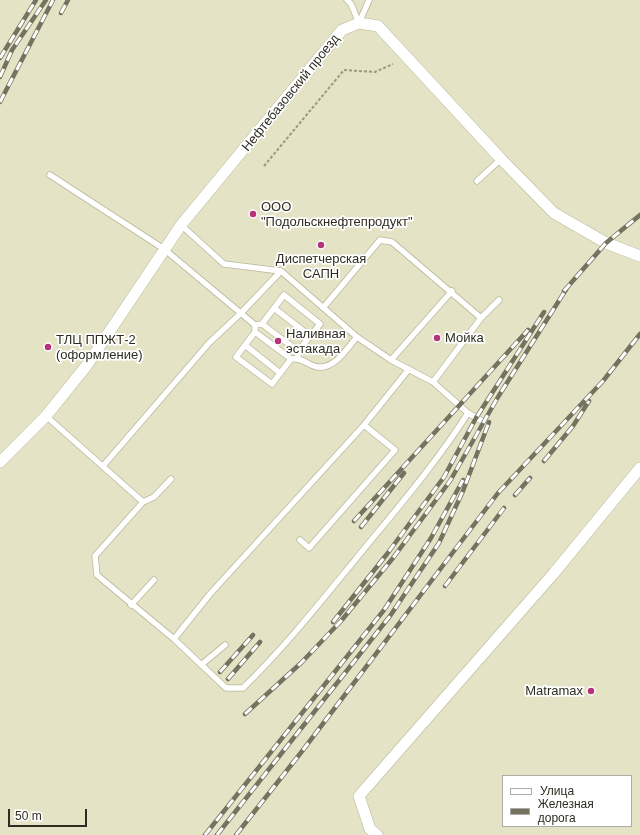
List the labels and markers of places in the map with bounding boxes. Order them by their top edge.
place label: ООО "Подольскнефтепродукт" [261,199,413,230]
marker: ООО "Подольскнефтепродукт" [248,209,258,219]
marker: Диспетчерская САПН [316,240,326,250]
place label: Диспетчерская САПН [276,251,366,282]
place label: Наливная эстакада [286,326,346,357]
place label: Мойка [445,330,484,346]
place label: ТЛЦ ППЖТ-2 (оформление) [56,332,142,363]
marker: Мойка [432,333,442,343]
marker: Наливная эстакада [273,336,283,346]
marker: ТЛЦ ППЖТ-2 (оформление) [43,342,53,352]
place label: Matramax [525,683,583,699]
marker: Matramax [586,686,596,696]

